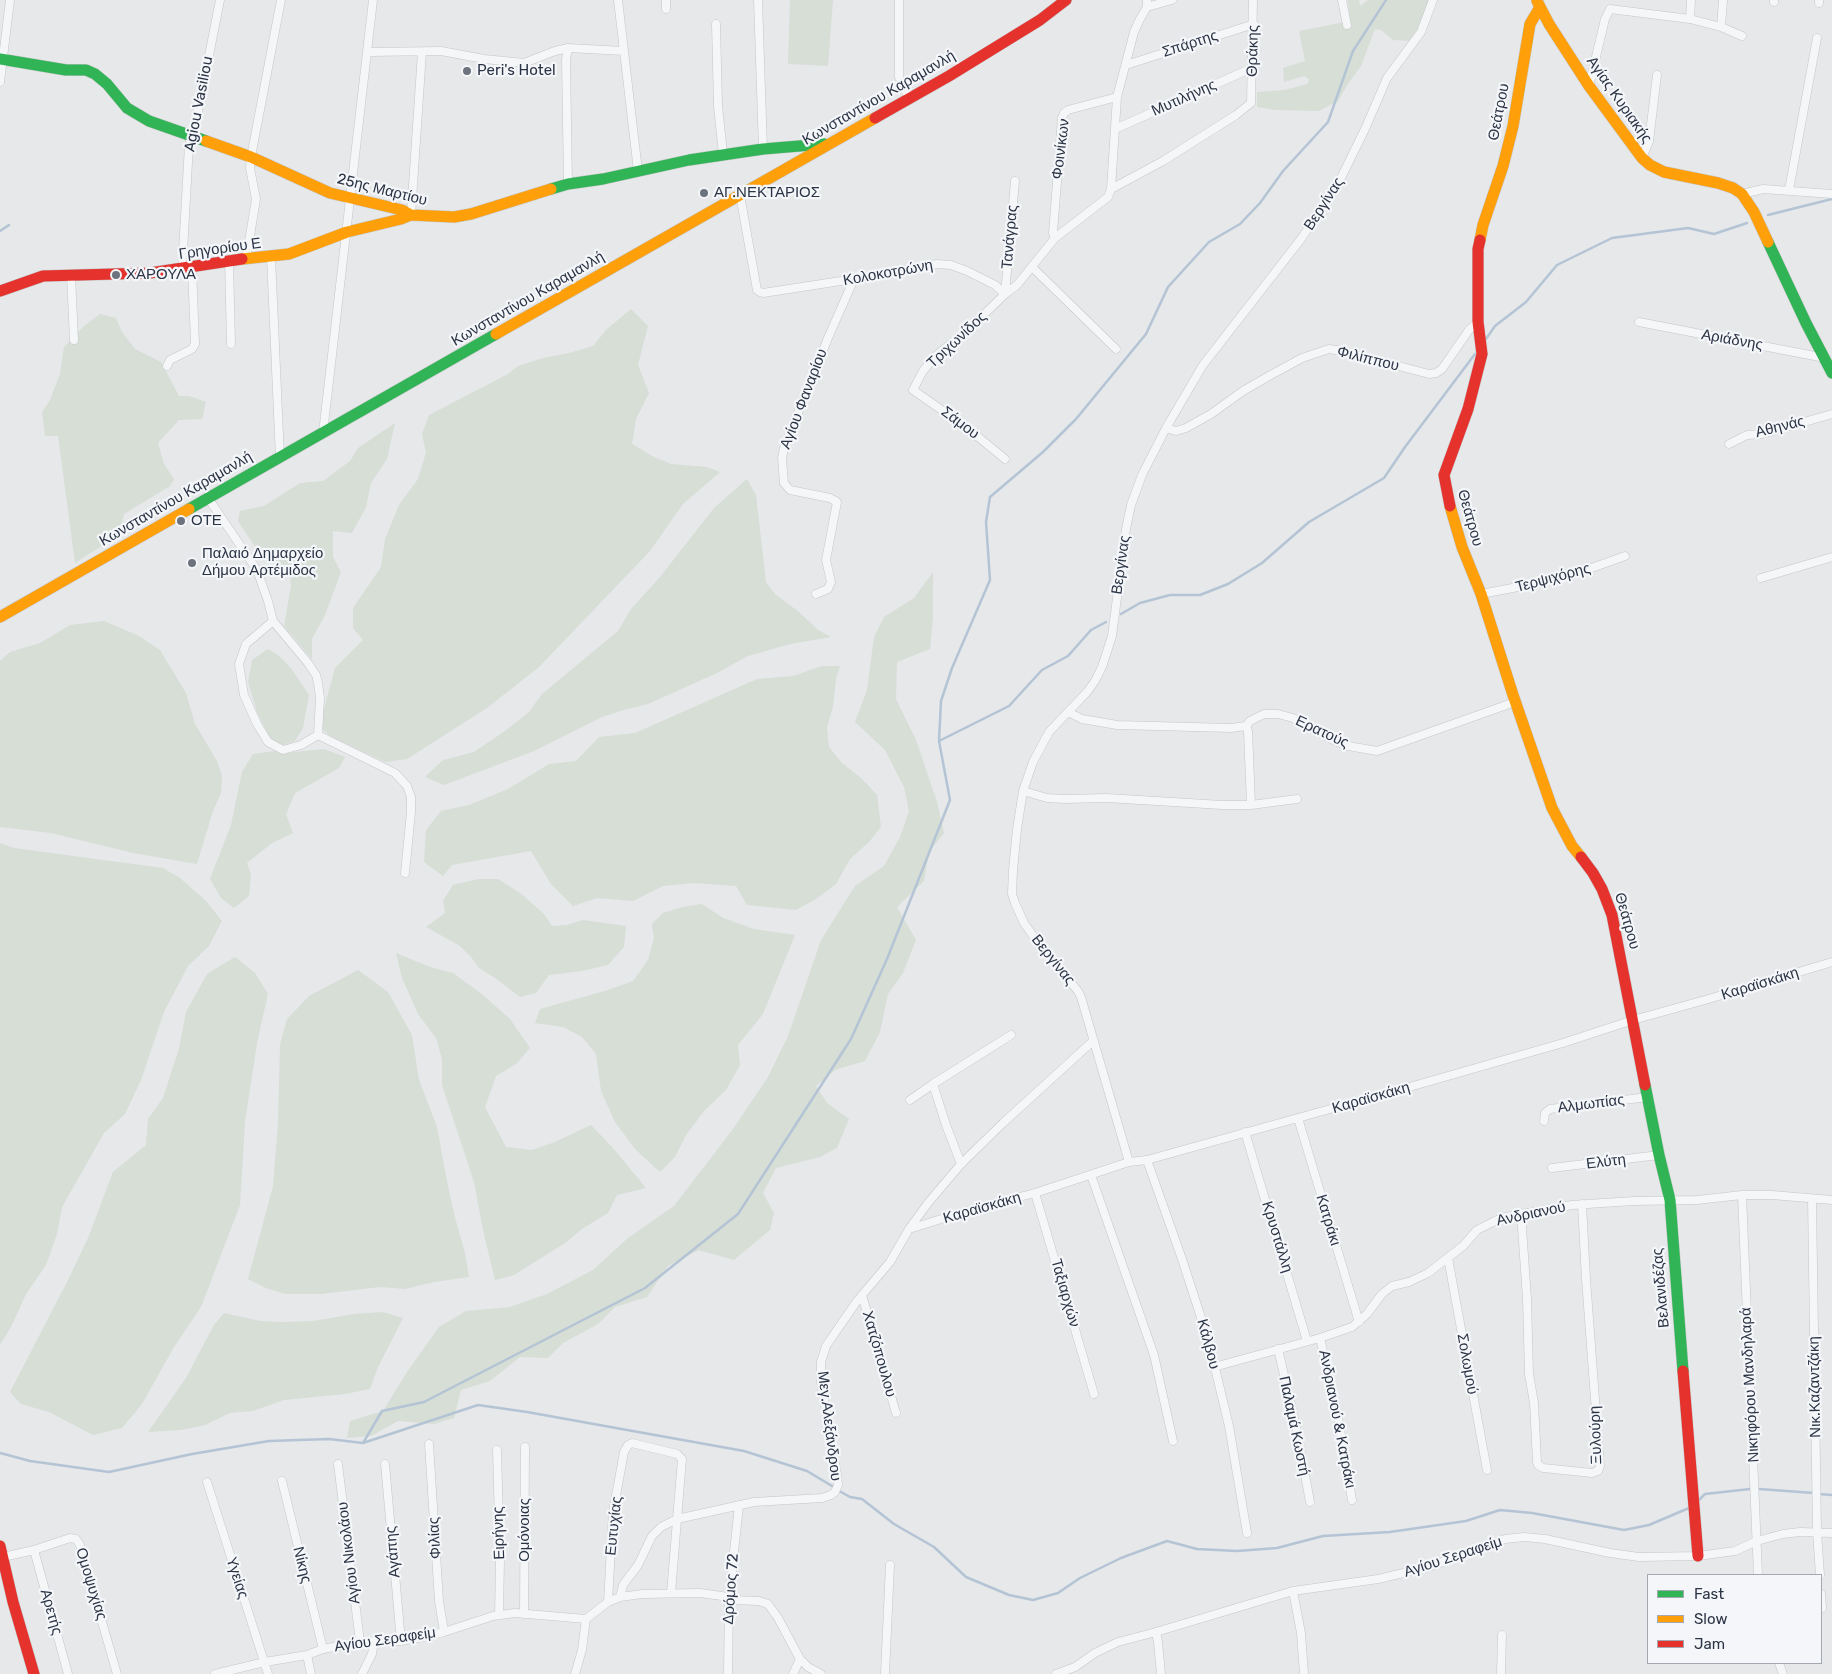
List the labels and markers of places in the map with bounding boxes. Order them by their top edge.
place label: Peri's Hotel [477,62,556,80]
marker: Peri's Hotel [461,65,473,77]
place label: ΑΓ.ΝΕΚΤΑΡΙΟΣ [714,184,820,202]
marker: ΑΓ.ΝΕΚΤΑΡΙΟΣ [698,187,710,199]
place label: ΧΑΡΟΥΛΑ [126,266,196,284]
marker: ΧΑΡΟΥΛΑ [110,269,122,281]
place label: ΟΤΕ [191,512,222,530]
marker: ΟΤΕ [175,515,187,527]
place label: Παλαιό Δημαρχείο Δήμου Αρτέμιδος [202,545,323,580]
marker: Παλαιό Δημαρχείο Δήμου Αρτέμιδος [186,557,198,569]

